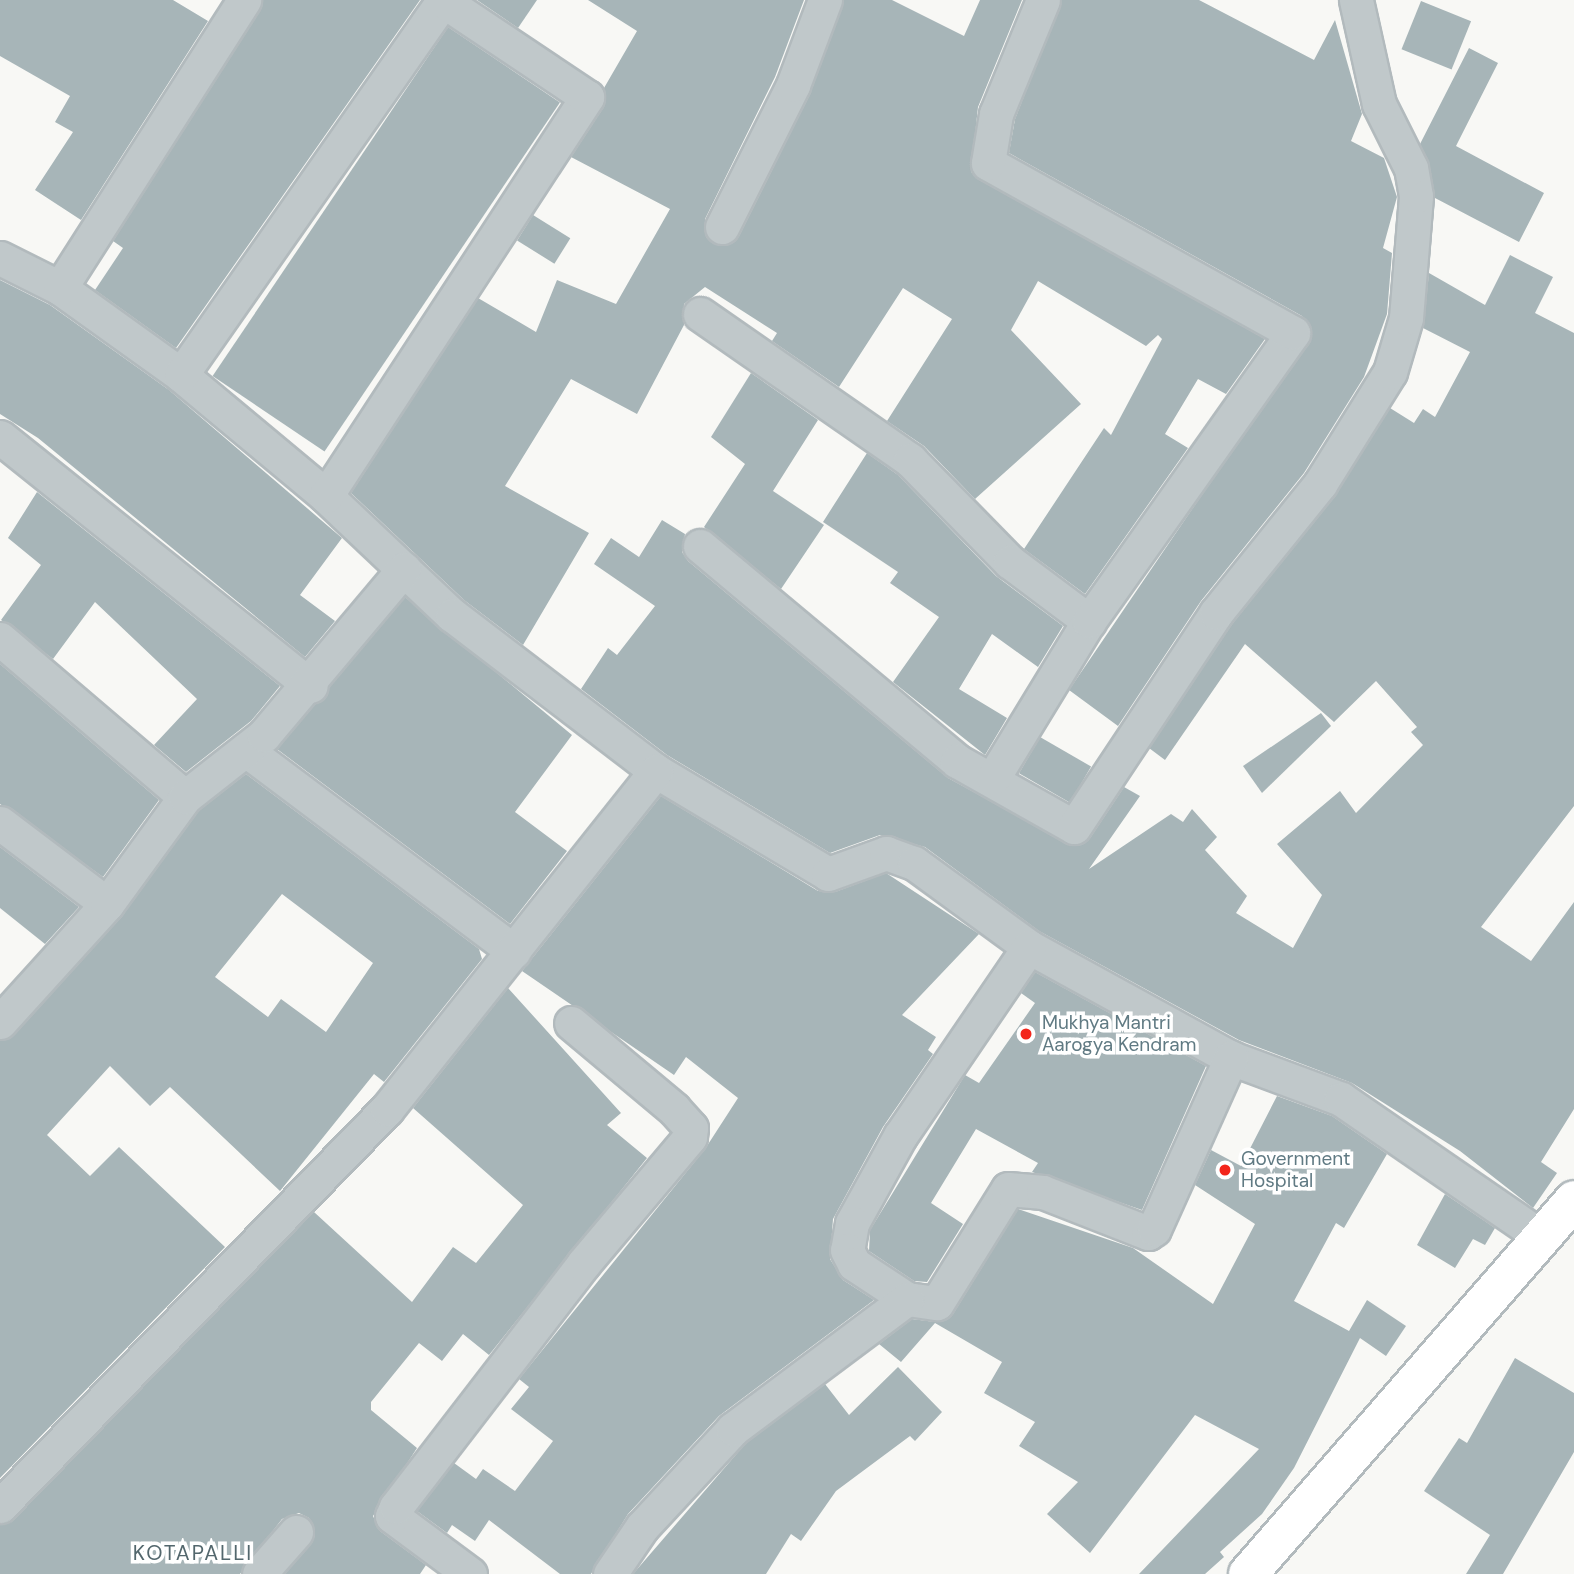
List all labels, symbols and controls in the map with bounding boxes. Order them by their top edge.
place label: Mukhya Mantri Aarogya Kendram [1042,1012,1196,1056]
marker: Mukhya Mantri Aarogya Kendram [1016,1024,1036,1044]
place label: Government Hospital [1241,1148,1351,1192]
marker: Government Hospital [1215,1160,1235,1180]
district label: KOTAPALLI [134,1540,252,1566]

